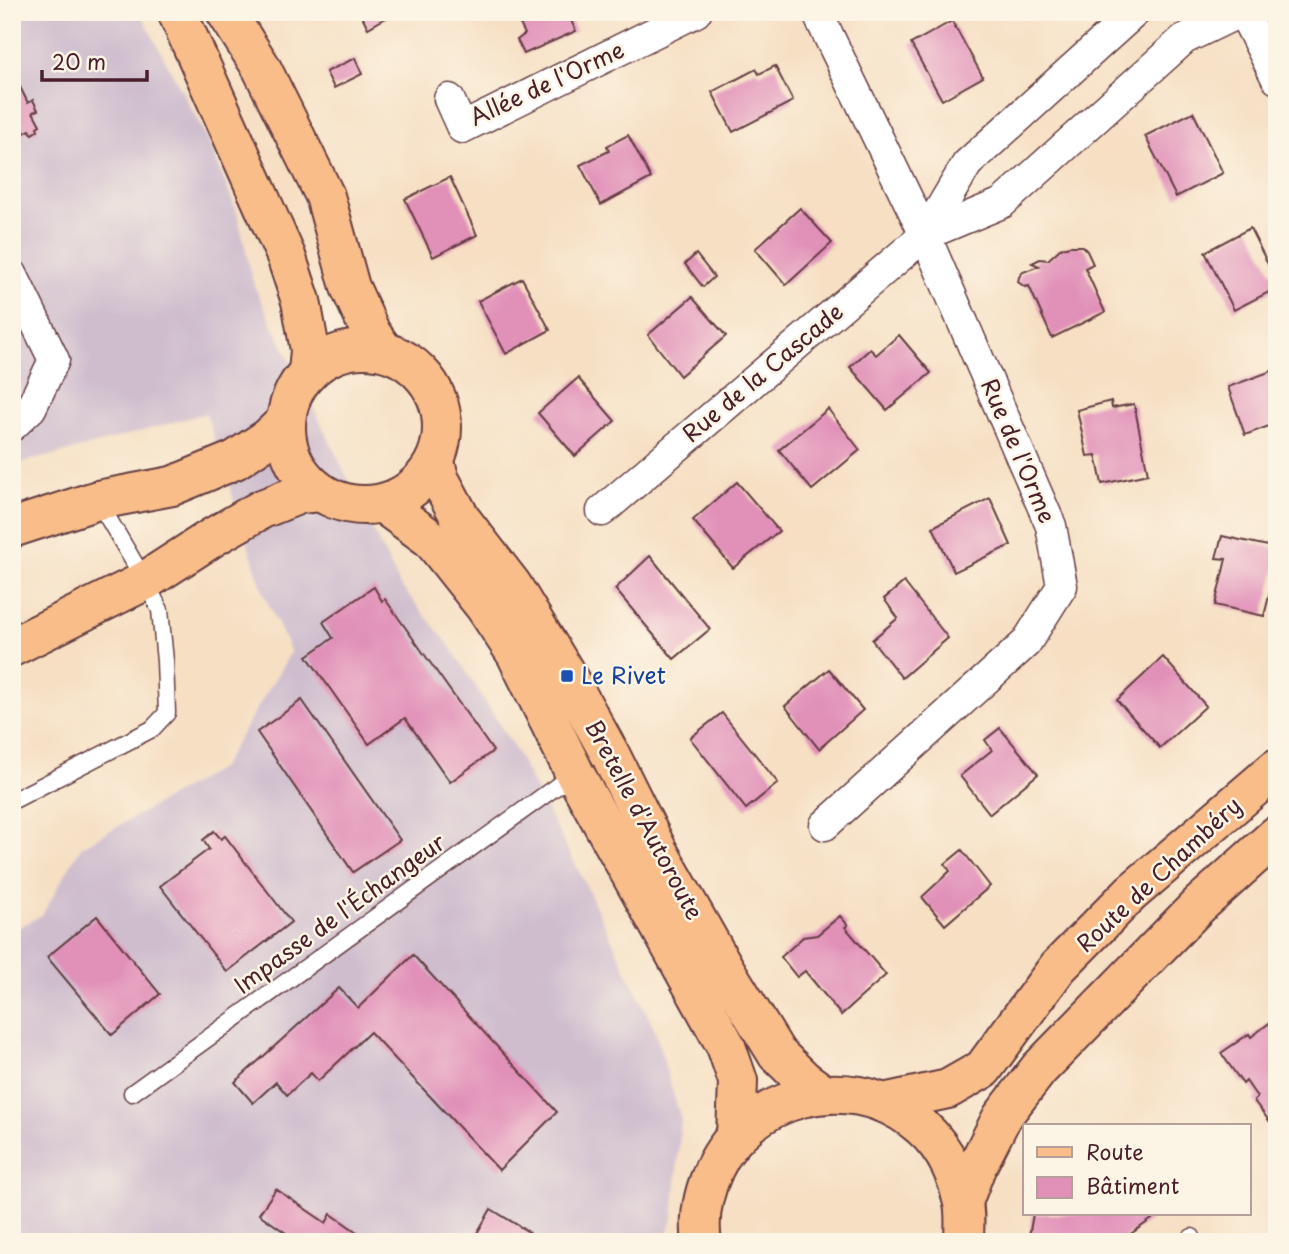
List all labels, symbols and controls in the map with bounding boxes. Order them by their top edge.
street label: Allée de l'Orme [463,31,629,134]
scale bar [42,38,147,82]
text: 20 m [52,45,106,77]
street label: Rue de la Cascade [674,294,850,450]
street label: Rue de l'Orme [973,373,1066,528]
place label: Le Rivet [581,657,666,692]
marker: Le Rivet [559,668,575,684]
street label: Bretelle d'Autoroute [578,713,713,926]
street label: Route de Chambéry [1067,788,1248,960]
street label: Impasse de l'Échangeur [226,824,452,1001]
legend [1023,1124,1250,1216]
text: Route [1086,1135,1144,1167]
text: Bâtiment [1086,1169,1179,1201]

